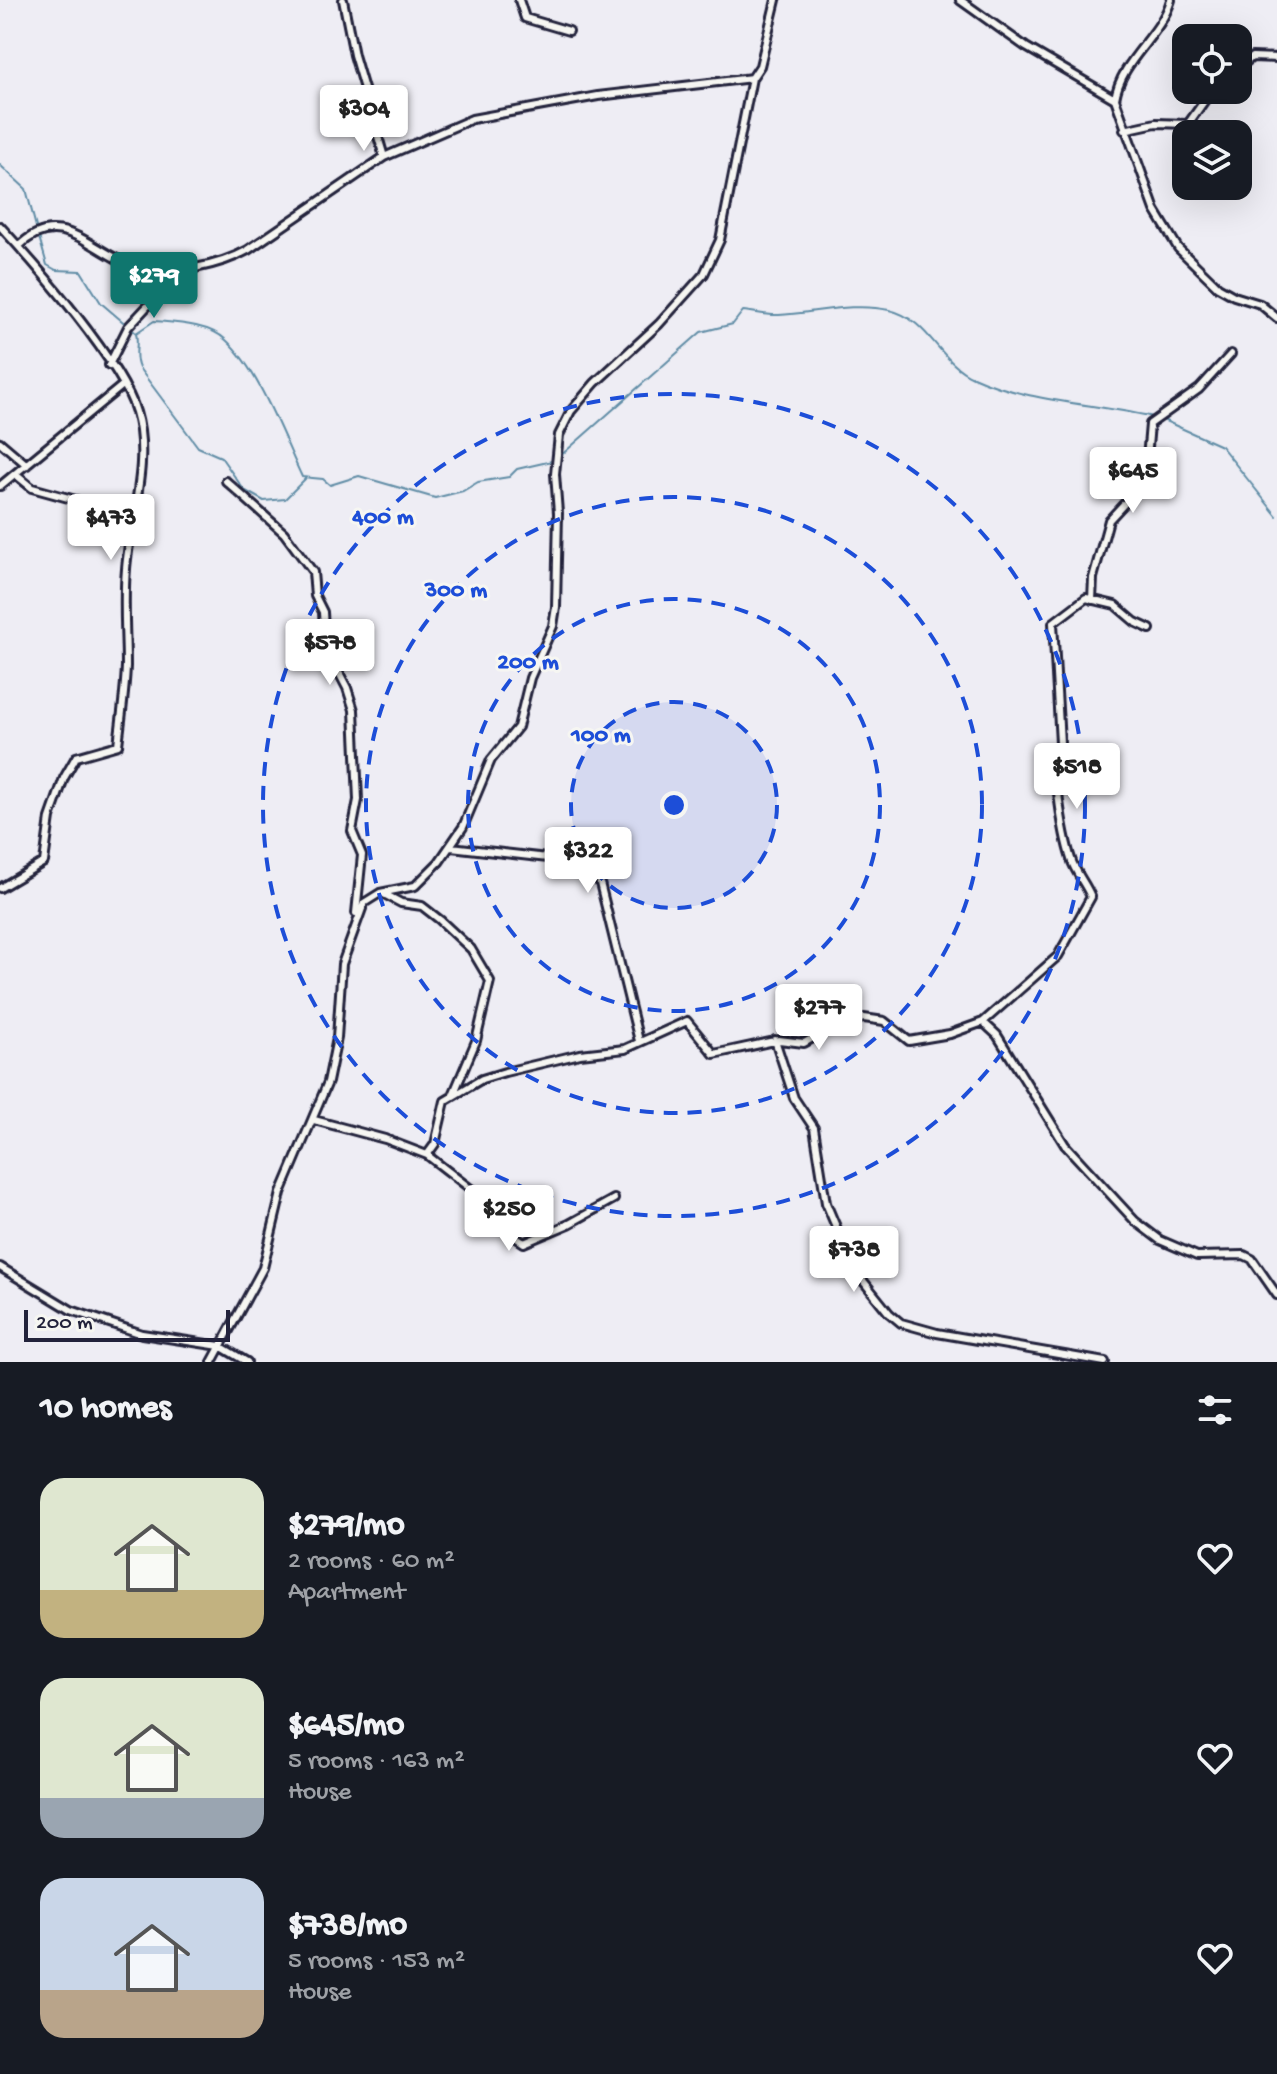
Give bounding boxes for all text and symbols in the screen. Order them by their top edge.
map controls [1172,24,1252,200]
button: locate [1172,24,1252,104]
pin: $304 [317,85,411,153]
text: $304 [338,95,390,126]
button: layers [1172,120,1252,200]
pin: $279 [107,252,201,320]
text: $279 [129,262,179,293]
pin: $645 [1086,447,1180,515]
text: $645 [1108,457,1158,488]
pin: $473 [64,494,158,562]
text: $473 [86,504,137,535]
text: 400 m [351,504,414,533]
text: 300 m [424,577,487,606]
pin: $578 [283,619,377,687]
text: $578 [303,629,357,660]
text: 200 m [497,649,559,678]
text: 100 m [570,722,631,751]
pin: $518 [1030,743,1124,811]
text: $518 [1052,753,1102,784]
centre of rings [660,791,688,819]
pin: $322 [541,827,635,895]
text: $322 [563,837,613,868]
pin: $277 [772,984,866,1052]
text: $277 [793,994,845,1025]
pin: $250 [462,1185,556,1253]
text: $250 [483,1195,535,1226]
pin: $738 [807,1226,901,1294]
text: $738 [828,1236,880,1267]
scale bar [24,1306,230,1342]
text: 200 m [36,1311,93,1337]
icon: filters [1193,1388,1237,1432]
text: 10 homes [40,1390,171,1430]
text: $279/mo [288,1507,405,1547]
icon: home [104,1510,200,1606]
icon: heart [1193,1536,1237,1580]
text: 2 rooms · 60 m² [288,1547,454,1578]
text: Apartment [288,1578,405,1609]
text: $645/mo [288,1707,404,1747]
icon: home [104,1710,200,1806]
icon: heart [1193,1736,1237,1780]
text: 5 rooms · 163 m² [288,1747,465,1778]
text: House [288,1778,352,1809]
text: $738/mo [288,1907,407,1947]
icon: home [104,1910,200,2006]
icon: heart [1193,1936,1237,1980]
text: 5 rooms · 153 m² [288,1947,465,1978]
text: House [288,1978,352,2009]

